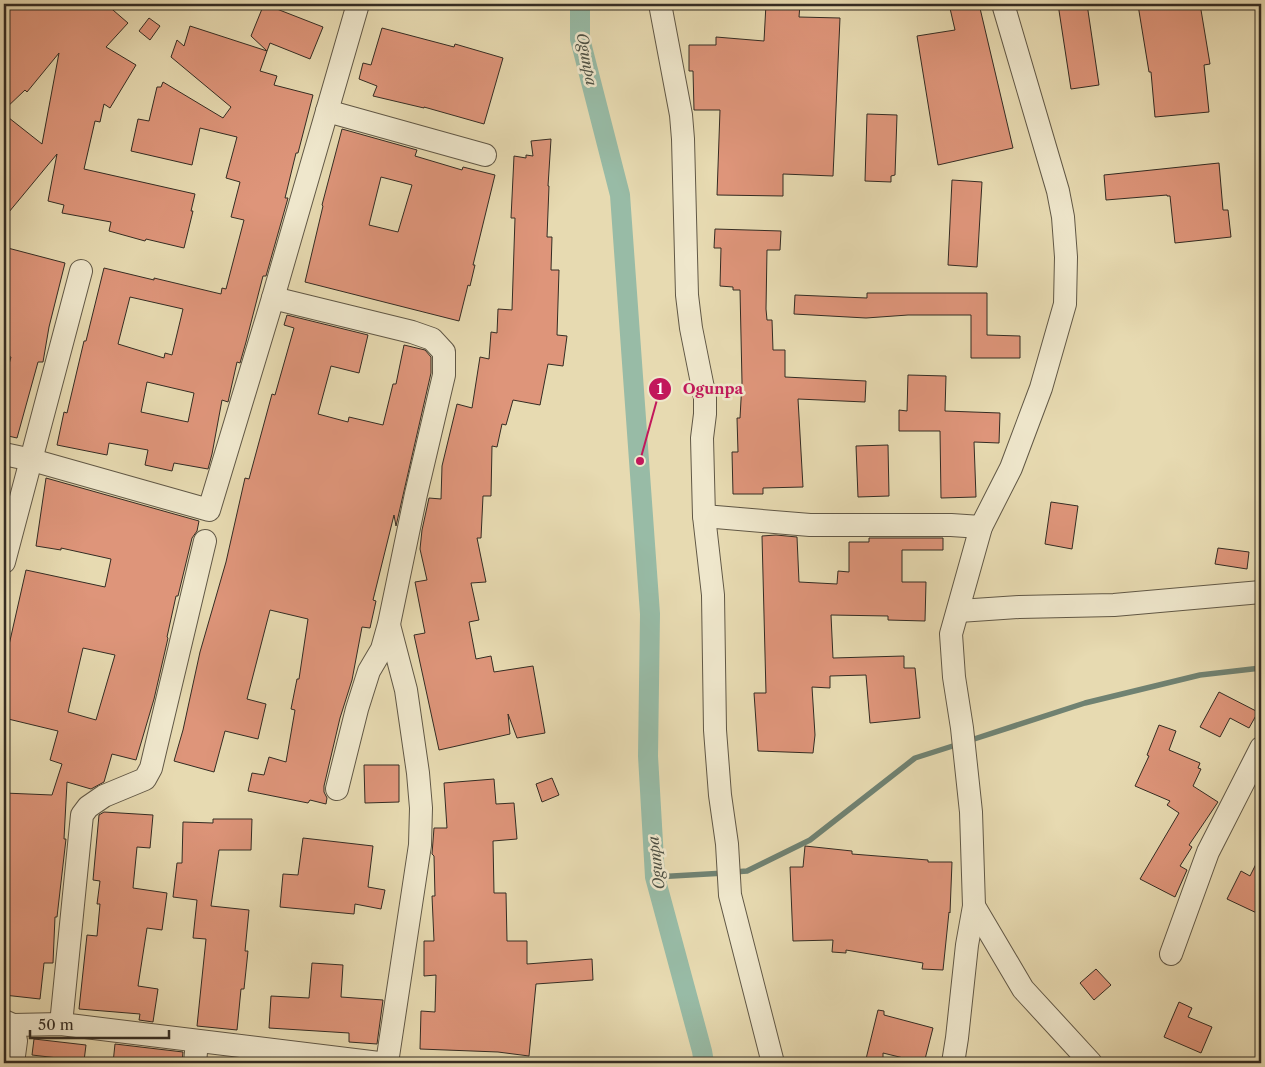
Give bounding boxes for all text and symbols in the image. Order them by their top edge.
water label: Ogunpa [573,31,601,87]
callout: Ogunpa [647,374,753,404]
text: 1 [657,379,664,398]
text: Ogunpa [683,379,744,398]
water label: Ogunpa [643,835,669,891]
scale bar [30,1007,169,1039]
text: 50 m [38,1015,74,1034]

